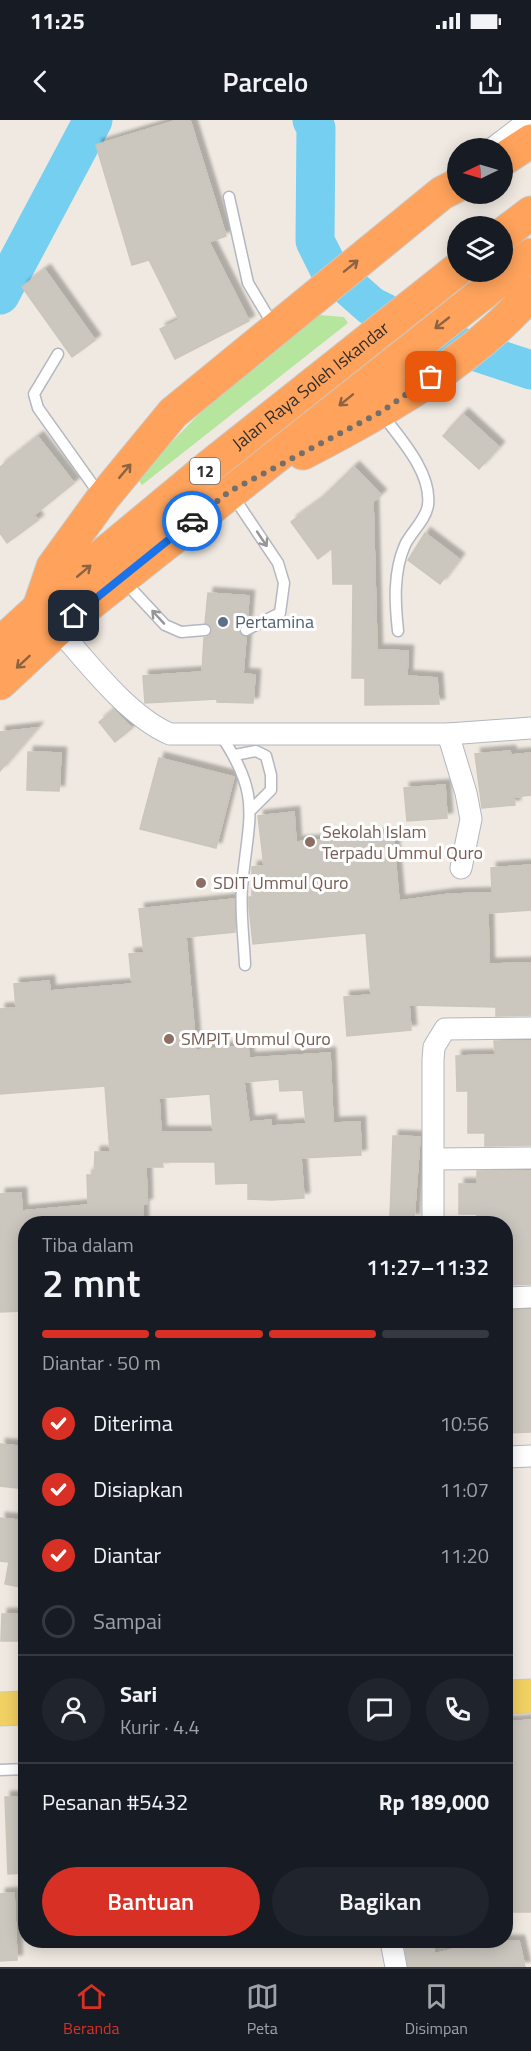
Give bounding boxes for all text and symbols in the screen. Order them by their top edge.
text: 11:25 [30,4,85,38]
text: Parcelo [223,61,308,102]
icon: back [24,65,57,98]
icon: share [474,65,507,98]
north arrow [447,138,513,204]
map controls [447,138,513,282]
button: layers [447,216,513,282]
one-way arrow [343,260,359,273]
street label: Jalan Raya Soleh Iskandar [226,315,395,456]
one-way arrow [434,317,450,330]
pin [405,351,456,402]
icon: bag [414,360,447,393]
one-way arrow [338,393,354,406]
road number: 12 [190,458,220,484]
one-way arrow [118,464,132,479]
courier [162,491,222,551]
icon: car [176,505,209,538]
one-way arrow [256,531,268,547]
one-way arrow [76,564,91,578]
pin [48,590,99,641]
icon: home [57,599,90,632]
place label: Pertamina [235,608,314,635]
one-way arrow [150,610,165,625]
marker: Pertamina [216,615,230,629]
one-way arrow [15,654,30,669]
place label: Sekolah Islam Terpadu Ummul Quro [322,818,483,866]
marker: Sekolah Islam Terpadu Ummul Quro [303,835,317,849]
place label: SDIT Ummul Quro [213,869,349,896]
marker: SDIT Ummul Quro [194,876,208,890]
place label: SMPIT Ummul Quro [181,1025,331,1052]
marker: SMPIT Ummul Quro [162,1032,176,1046]
text: Tiba dalam [42,1229,134,1260]
text: 11:27–11:32 [366,1250,489,1284]
text: 2 mnt [42,1253,140,1312]
text: Diantar · 50 m [42,1347,161,1378]
text: Diterima [93,1406,173,1440]
icon: check [42,1407,75,1440]
text: 10:56 [440,1408,489,1439]
text: Disiapkan [93,1472,183,1506]
icon: check [42,1473,75,1506]
text: 11:07 [440,1474,489,1505]
text: Diantar [93,1538,161,1572]
icon: check [42,1539,75,1572]
text: 11:20 [440,1540,489,1571]
text: Sampai [93,1604,162,1638]
text: Sari [120,1677,157,1711]
button: person [42,1678,105,1741]
button: chat [348,1678,411,1741]
button: phone [426,1678,489,1741]
text: Kurir · 4.4 [120,1711,200,1742]
text: Pesanan #5432 [42,1785,188,1819]
text: Rp 189,000 [379,1785,489,1819]
button: Bantuan [42,1867,260,1936]
button: Bagikan [272,1867,489,1936]
tab: Beranda [63,1980,120,2040]
tab: Peta [246,1980,279,2040]
tab: Disimpan [405,1980,468,2040]

